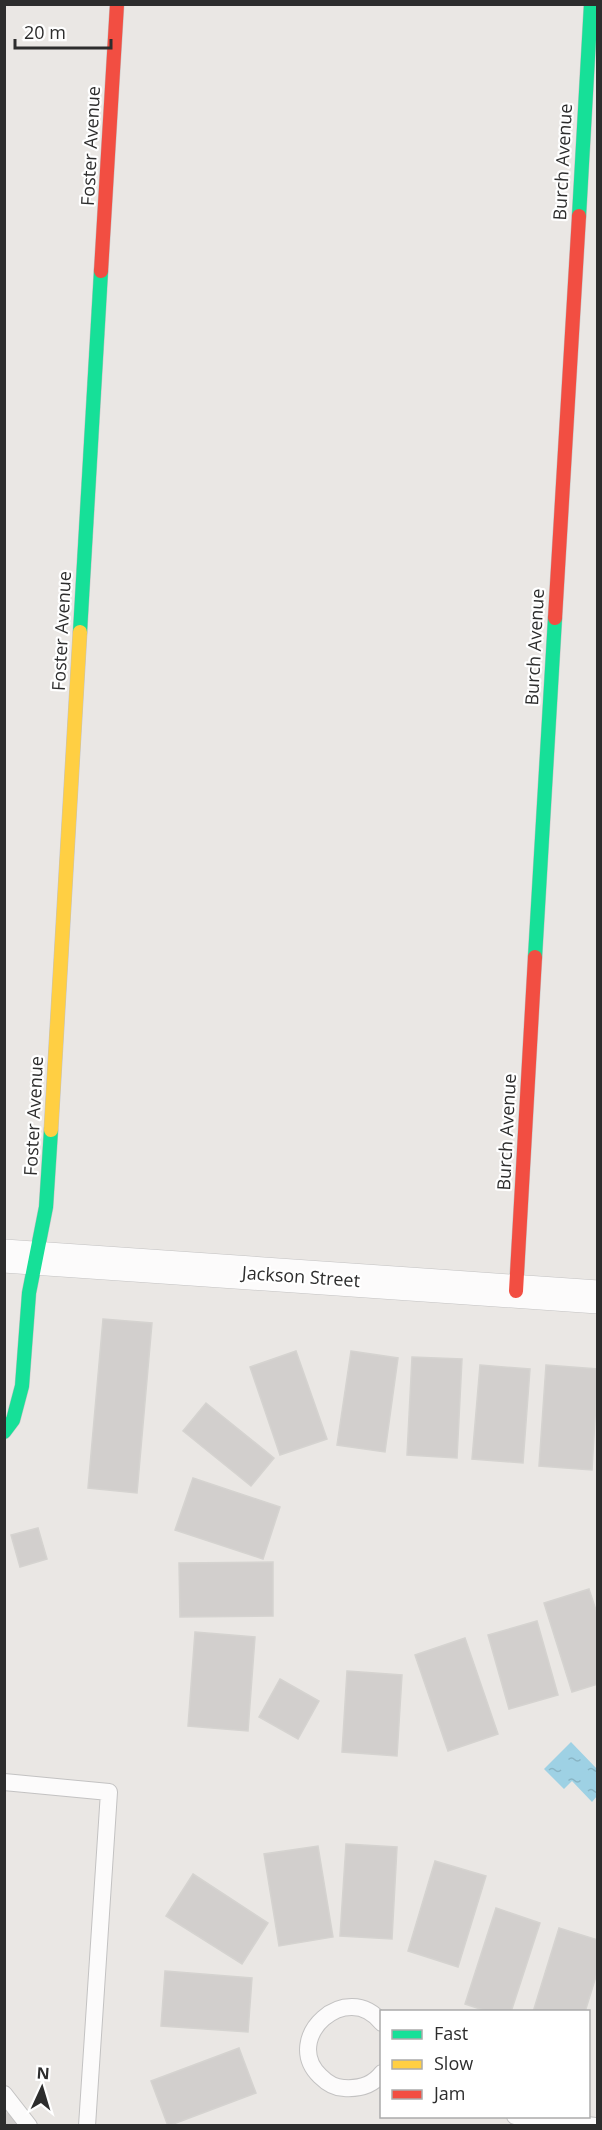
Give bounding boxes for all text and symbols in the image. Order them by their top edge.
scale bar [15,12,111,50]
text: 20 m [24,20,66,44]
street label: Foster Avenue [75,85,105,206]
street label: Burch Avenue [547,103,577,221]
street label: Foster Avenue [46,570,76,691]
street label: Burch Avenue [519,588,549,706]
street label: Foster Avenue [18,1055,48,1176]
street label: Burch Avenue [491,1073,521,1191]
street label: Jackson Street [239,1260,361,1292]
legend [380,2010,590,2118]
text: Fast [434,2021,468,2045]
text: Slow [434,2051,473,2075]
north arrow [12,2058,72,2118]
text: N [36,2062,50,2084]
text: Jam [432,2081,466,2105]

